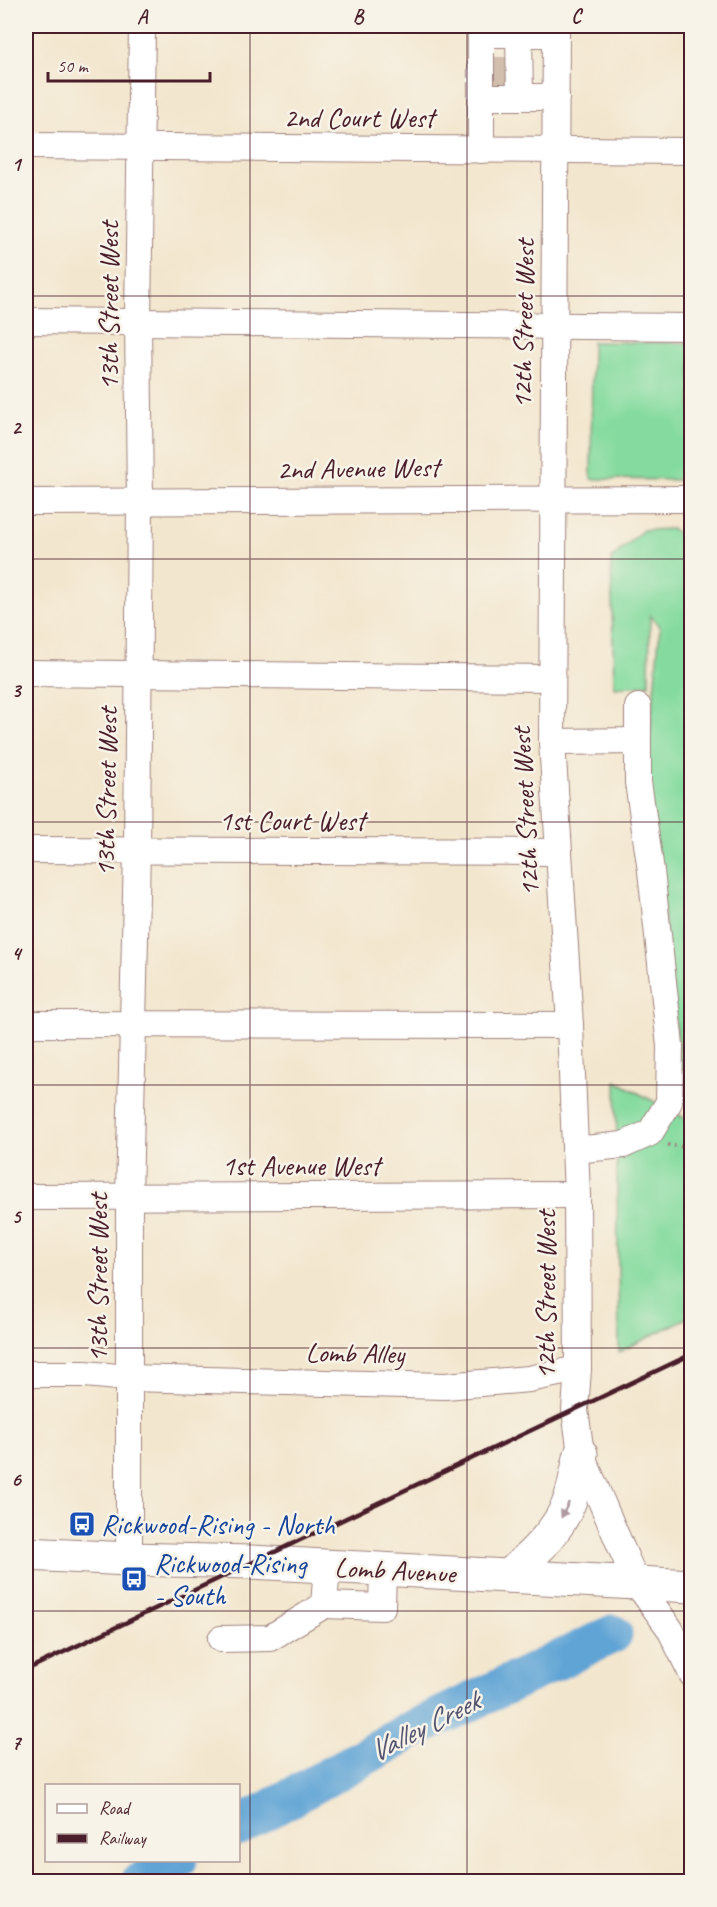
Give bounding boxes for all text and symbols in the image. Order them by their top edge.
text: A [137,4,149,29]
text: B [353,4,365,29]
text: C [571,4,583,29]
scale bar [48,45,210,83]
text: 50 m [57,55,90,77]
street label: 2nd Court West [284,100,438,135]
text: 1 [12,152,23,177]
street label: 13th Street West [91,219,126,391]
street label: 12th Street West [504,236,542,409]
text: 2 [12,415,23,440]
street label: 2nd Avenue West [276,449,443,487]
text: 3 [12,678,23,703]
street label: 13th Street West [87,704,125,877]
street label: 12th Street West [503,724,547,897]
street label: 1st Court West [219,803,369,838]
text: 4 [12,941,24,966]
street label: 1st Avenue West [222,1148,384,1183]
street label: 13th Street West [80,1191,115,1363]
text: 5 [12,1204,23,1229]
street label: 12th Street West [528,1208,563,1380]
street label: Lomb Alley [305,1335,407,1371]
text: 6 [11,1467,22,1492]
one-way arrow [560,1502,570,1519]
place label: Rickwood-Rising - North [101,1507,335,1542]
bus stop icon: Rickwood-Rising - North [67,1509,97,1539]
place label: Rickwood-Rising - South [154,1546,308,1613]
street label: Lomb Avenue [334,1549,458,1591]
bus stop icon: Rickwood-Rising - South [119,1564,149,1594]
water label: Valley Creek [362,1680,490,1770]
text: 7 [12,1730,23,1755]
legend [45,1784,240,1862]
text: Road [99,1797,132,1819]
text: Railway [99,1827,147,1849]

